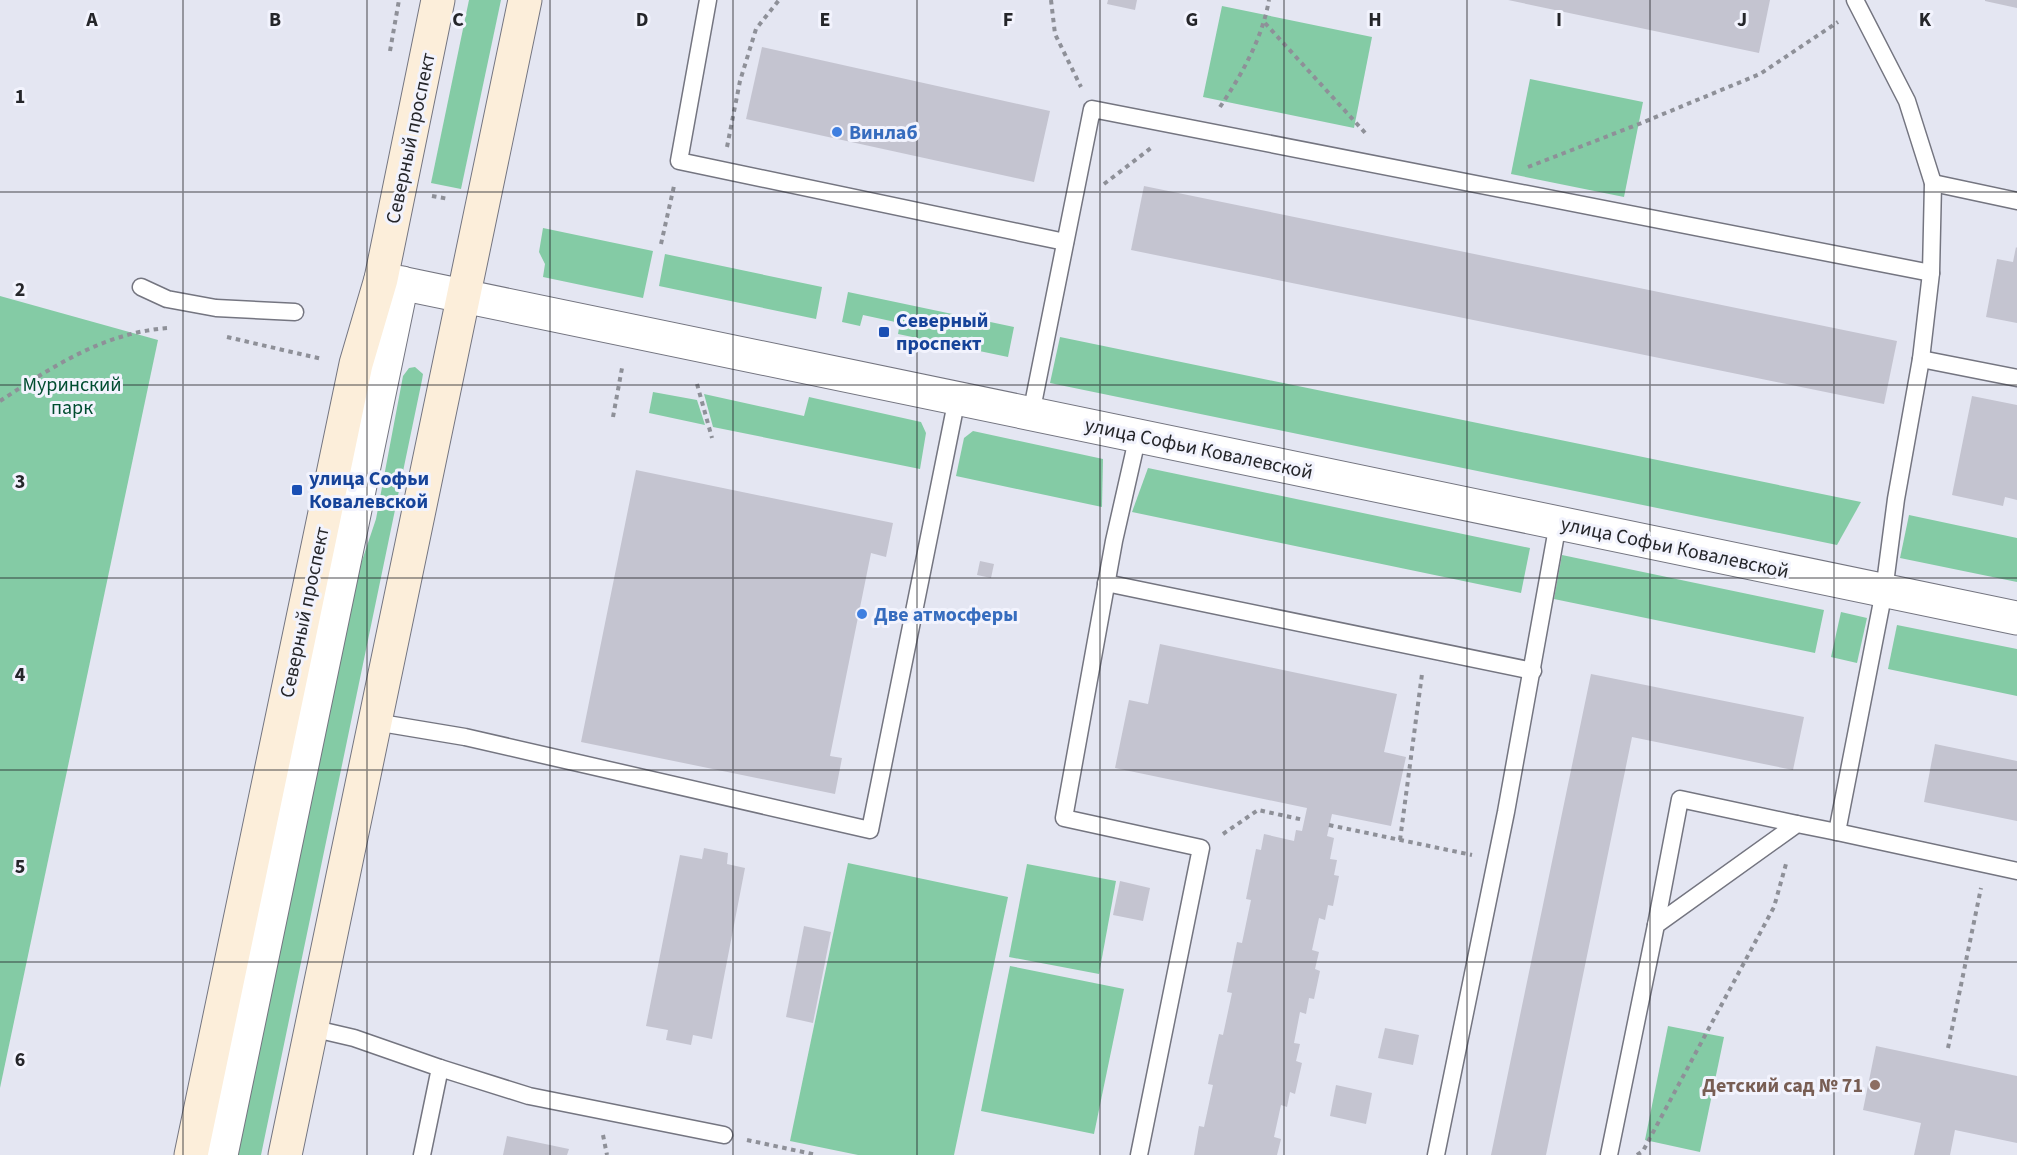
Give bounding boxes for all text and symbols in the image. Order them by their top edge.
text: A [85,6,98,34]
text: B [269,6,281,34]
text: C [452,6,464,34]
text: D [636,6,648,34]
text: E [820,6,830,34]
text: F [1003,6,1013,34]
text: G [1186,6,1198,34]
text: H [1368,6,1382,34]
text: I [1556,6,1562,34]
text: J [1737,6,1747,34]
text: K [1919,6,1932,34]
street label: Северный проспект [379,50,443,226]
text: 1 [15,83,25,111]
place label: Винлаб [849,119,918,147]
marker: Винлаб [830,125,844,139]
text: 2 [15,276,25,304]
place label: Северный проспект [896,307,988,358]
marker: Северный проспект [877,325,891,339]
park label: Муринский парк [22,371,122,422]
street label: улица Софьи Ковалевской [1082,411,1315,487]
place label: улица Софьи Ковалевской [309,465,429,516]
text: 3 [15,468,25,496]
marker: улица Софьи Ковалевской [290,483,304,497]
street label: улица Софьи Ковалевской [1558,510,1791,586]
street label: Северный проспект [273,524,337,700]
place label: Две атмосферы [874,601,1018,629]
marker: Две атмосферы [855,607,869,621]
text: 4 [15,661,26,689]
text: 5 [15,853,25,881]
text: 6 [15,1046,25,1074]
place label: Детский сад № 71 [1702,1072,1863,1100]
marker: Детский сад № 71 [1868,1078,1882,1092]

